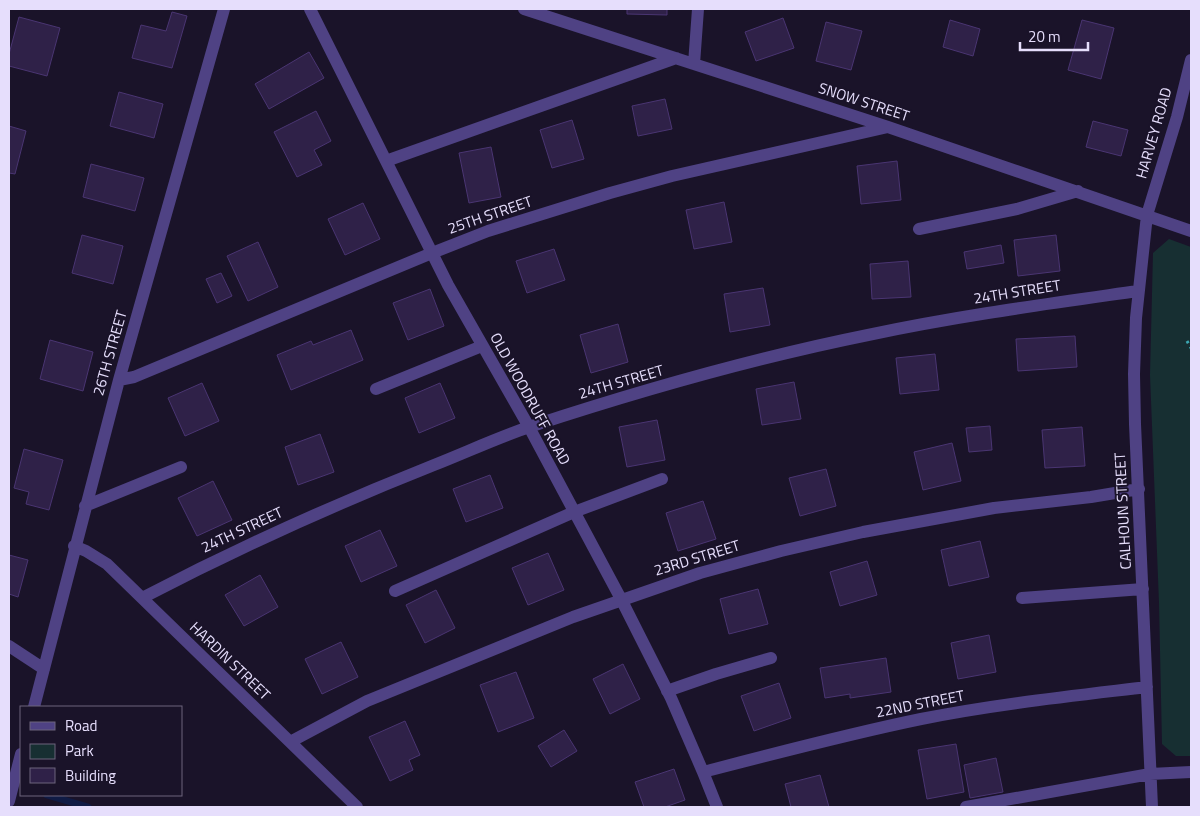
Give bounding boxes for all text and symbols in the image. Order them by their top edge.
scale bar [1020,20,1088,52]
text: 20 m [1028,25,1061,48]
street label: SNOW STREET [816,76,913,127]
street label: HARVEY ROAD [1129,84,1178,181]
street label: 25TH STREET [445,189,535,240]
street label: 24TH STREET [972,273,1062,310]
street label: 26TH STREET [86,307,133,398]
street label: OLD WOODRUFF ROAD [484,328,576,469]
street label: 24TH STREET [575,358,666,405]
street label: CALHOUN STREET [1108,452,1137,570]
street label: 24TH STREET [197,501,287,559]
street label: 23RD STREET [651,534,743,581]
street label: HARDIN STREET [185,616,276,705]
street label: 22ND STREET [874,684,966,723]
legend [20,706,182,796]
text: Road [65,714,97,737]
text: Park [65,739,94,762]
text: Building [65,764,116,787]

